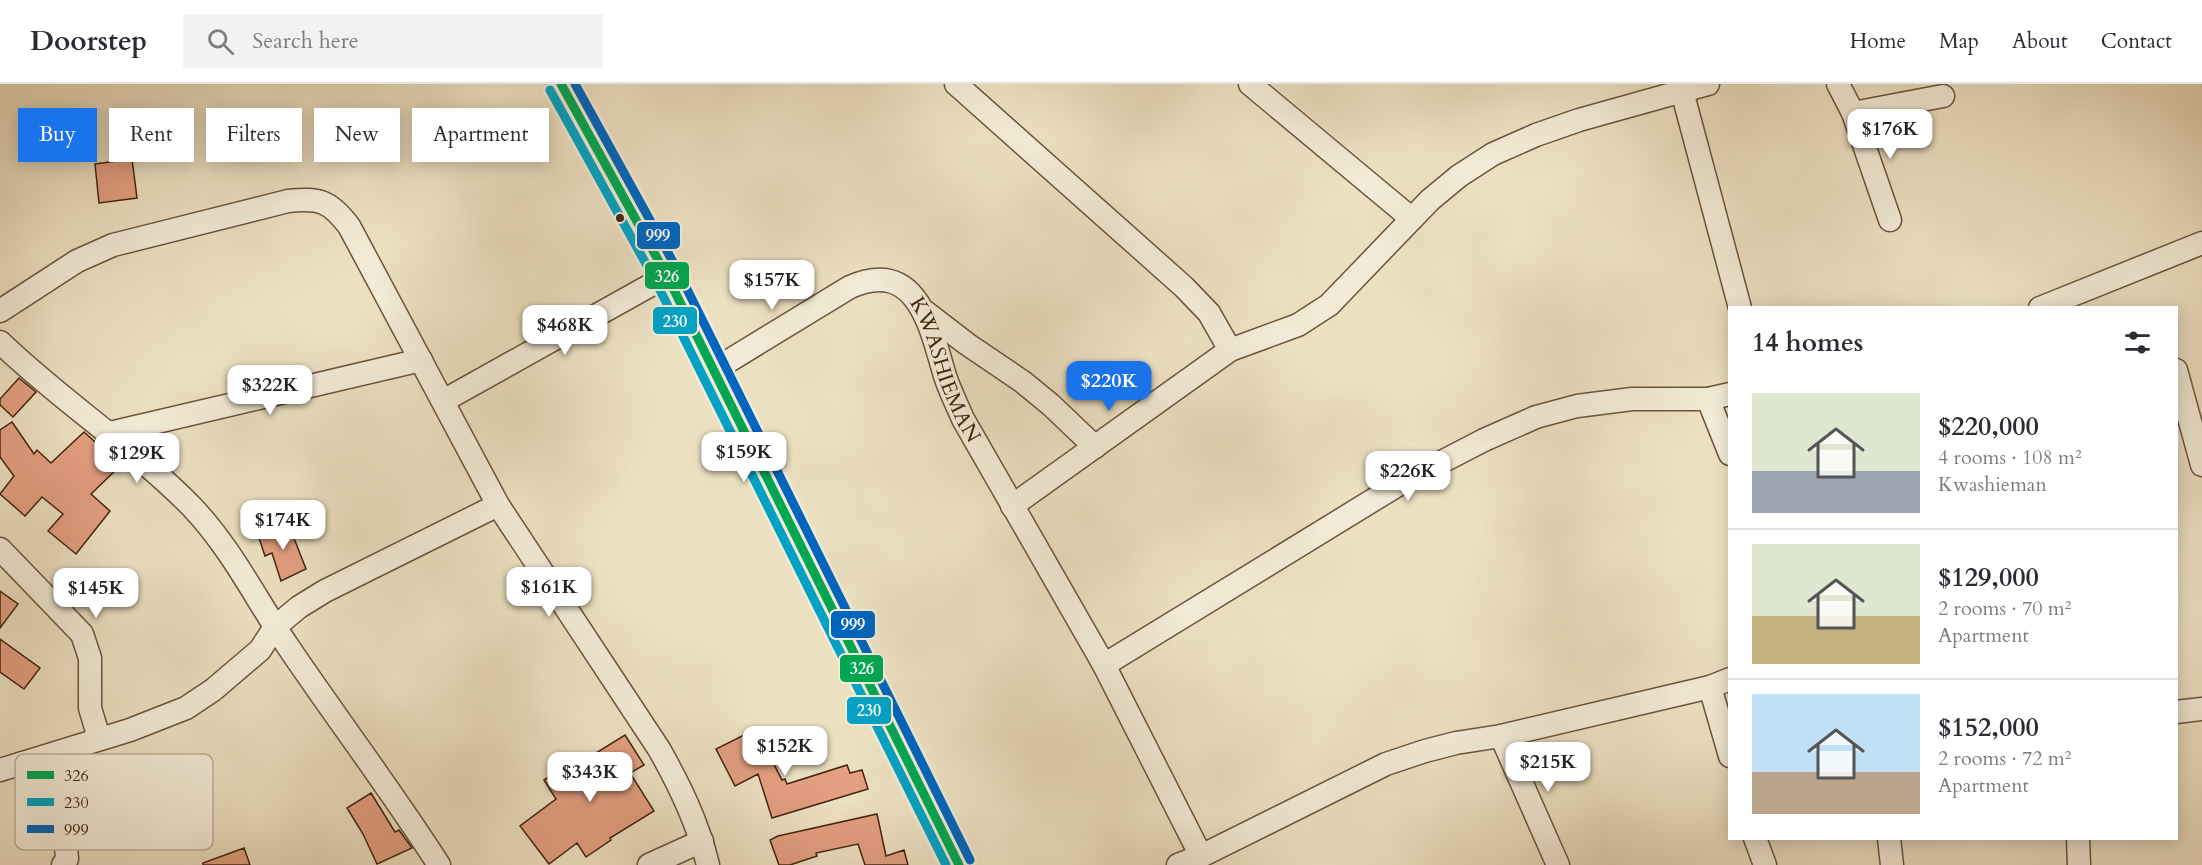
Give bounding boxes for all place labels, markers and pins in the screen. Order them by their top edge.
pin: $176K [1848,109,1932,160]
unlabelled marker [614,212,626,224]
pin: $157K [730,260,814,311]
pin: $468K [523,305,607,356]
pin: $220K [1067,361,1151,412]
pin: $322K [228,365,312,416]
pin: $159K [702,432,786,483]
pin: $129K [95,433,179,484]
pin: $226K [1366,451,1450,502]
pin: $174K [241,500,325,551]
pin: $161K [507,567,591,618]
pin: $145K [54,568,138,619]
pin: $152K [743,726,827,777]
pin: $215K [1506,742,1590,793]
pin: $343K [548,752,632,803]

